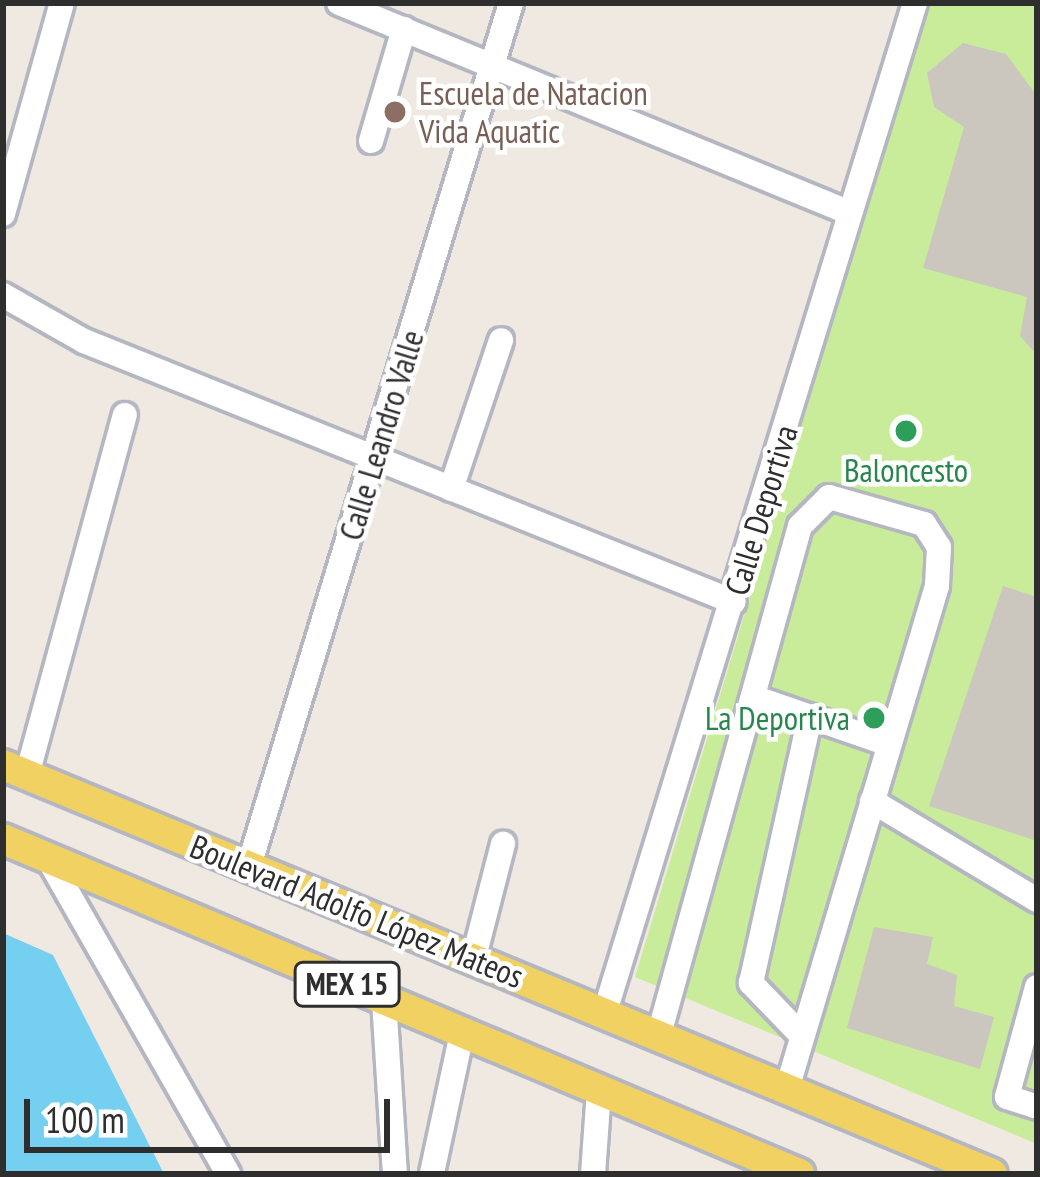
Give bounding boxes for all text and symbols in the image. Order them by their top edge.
place label: Escuela de Natacion Vida Aquatic [419,73,648,151]
marker: Escuela de Natacion Vida Aquatic [382,99,408,125]
street label: Calle Leandro Valle [330,325,432,545]
marker: Baloncesto [893,418,919,444]
street label: Calle Deportiva [716,420,806,600]
place label: Baloncesto [844,450,968,490]
place label: La Deportiva [705,698,850,738]
marker: La Deportiva [861,705,887,731]
street label: Boulevard Adolfo López Mateos [184,826,530,996]
road number: MEX 15 [293,960,401,1008]
scale bar [30,1075,396,1149]
text: 100 m [45,1096,125,1143]

